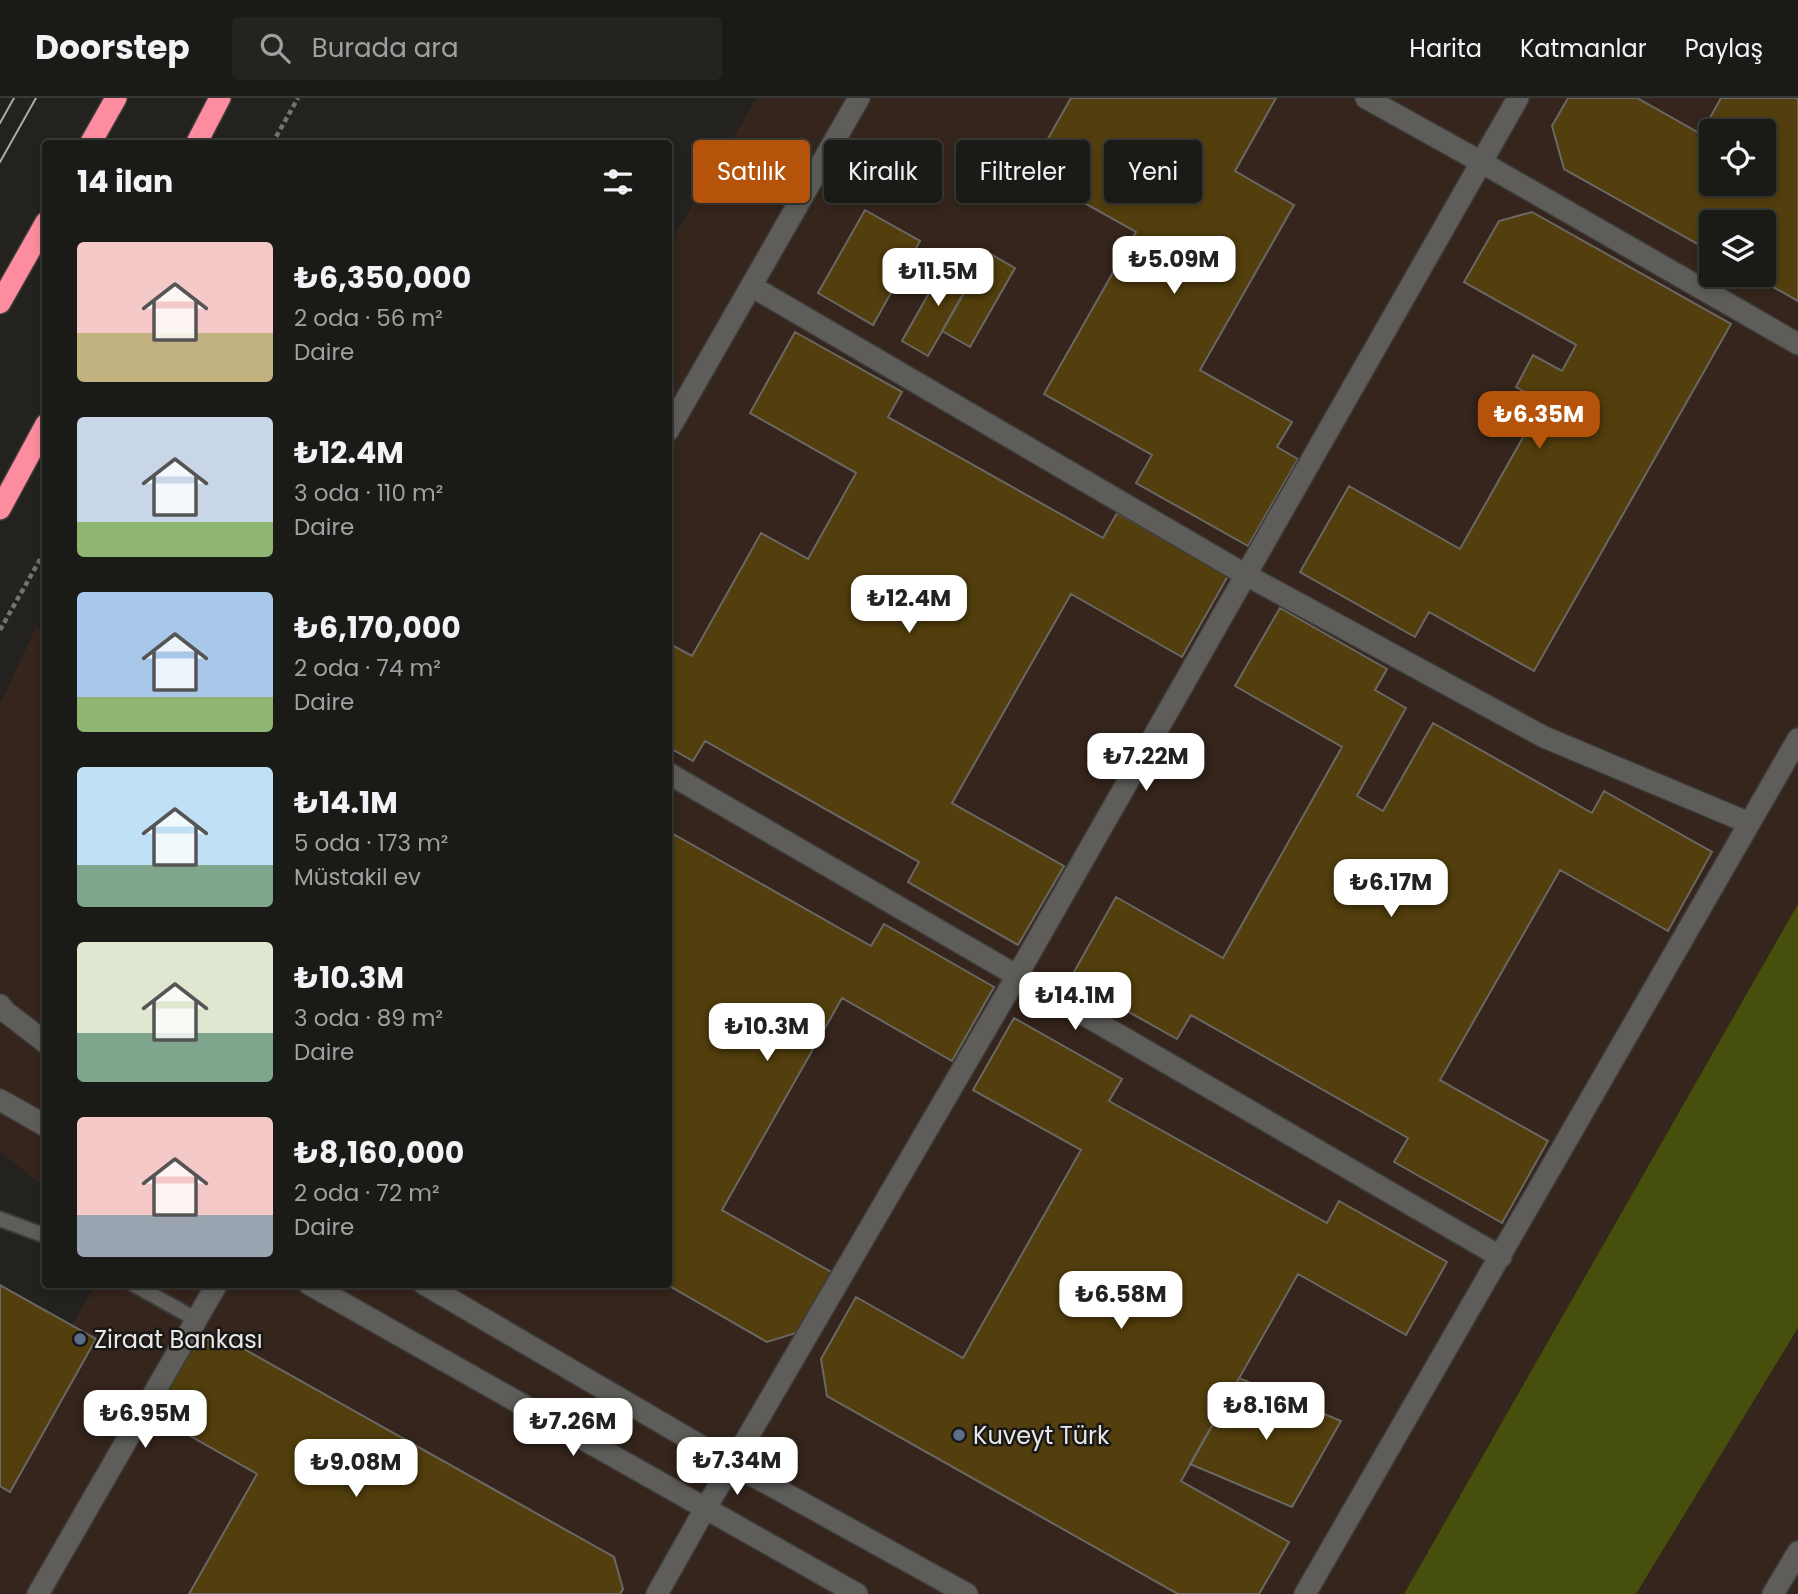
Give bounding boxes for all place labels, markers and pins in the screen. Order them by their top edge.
pin: ₺5.09M [1117,236,1231,296]
pin: ₺11.5M [881,248,995,308]
pin: ₺6.35M [1482,392,1596,451]
pin: ₺12.4M [852,575,966,635]
pin: ₺7.22M [1089,734,1203,793]
pin: ₺6.17M [1334,860,1448,919]
pin: ₺14.1M [1018,972,1132,1032]
pin: ₺10.3M [710,1004,824,1063]
pin: ₺6.58M [1064,1272,1178,1331]
place label: Ziraat Bankası [94,1323,263,1356]
marker: Ziraat Bankası [72,1331,88,1347]
pin: ₺8.16M [1209,1382,1323,1442]
pin: ₺6.95M [88,1390,202,1450]
pin: ₺7.26M [516,1398,630,1458]
place label: Kuveyt Türk [973,1419,1110,1452]
marker: Kuveyt Türk [951,1427,967,1443]
pin: ₺7.34M [680,1438,794,1497]
pin: ₺9.08M [299,1440,413,1499]

